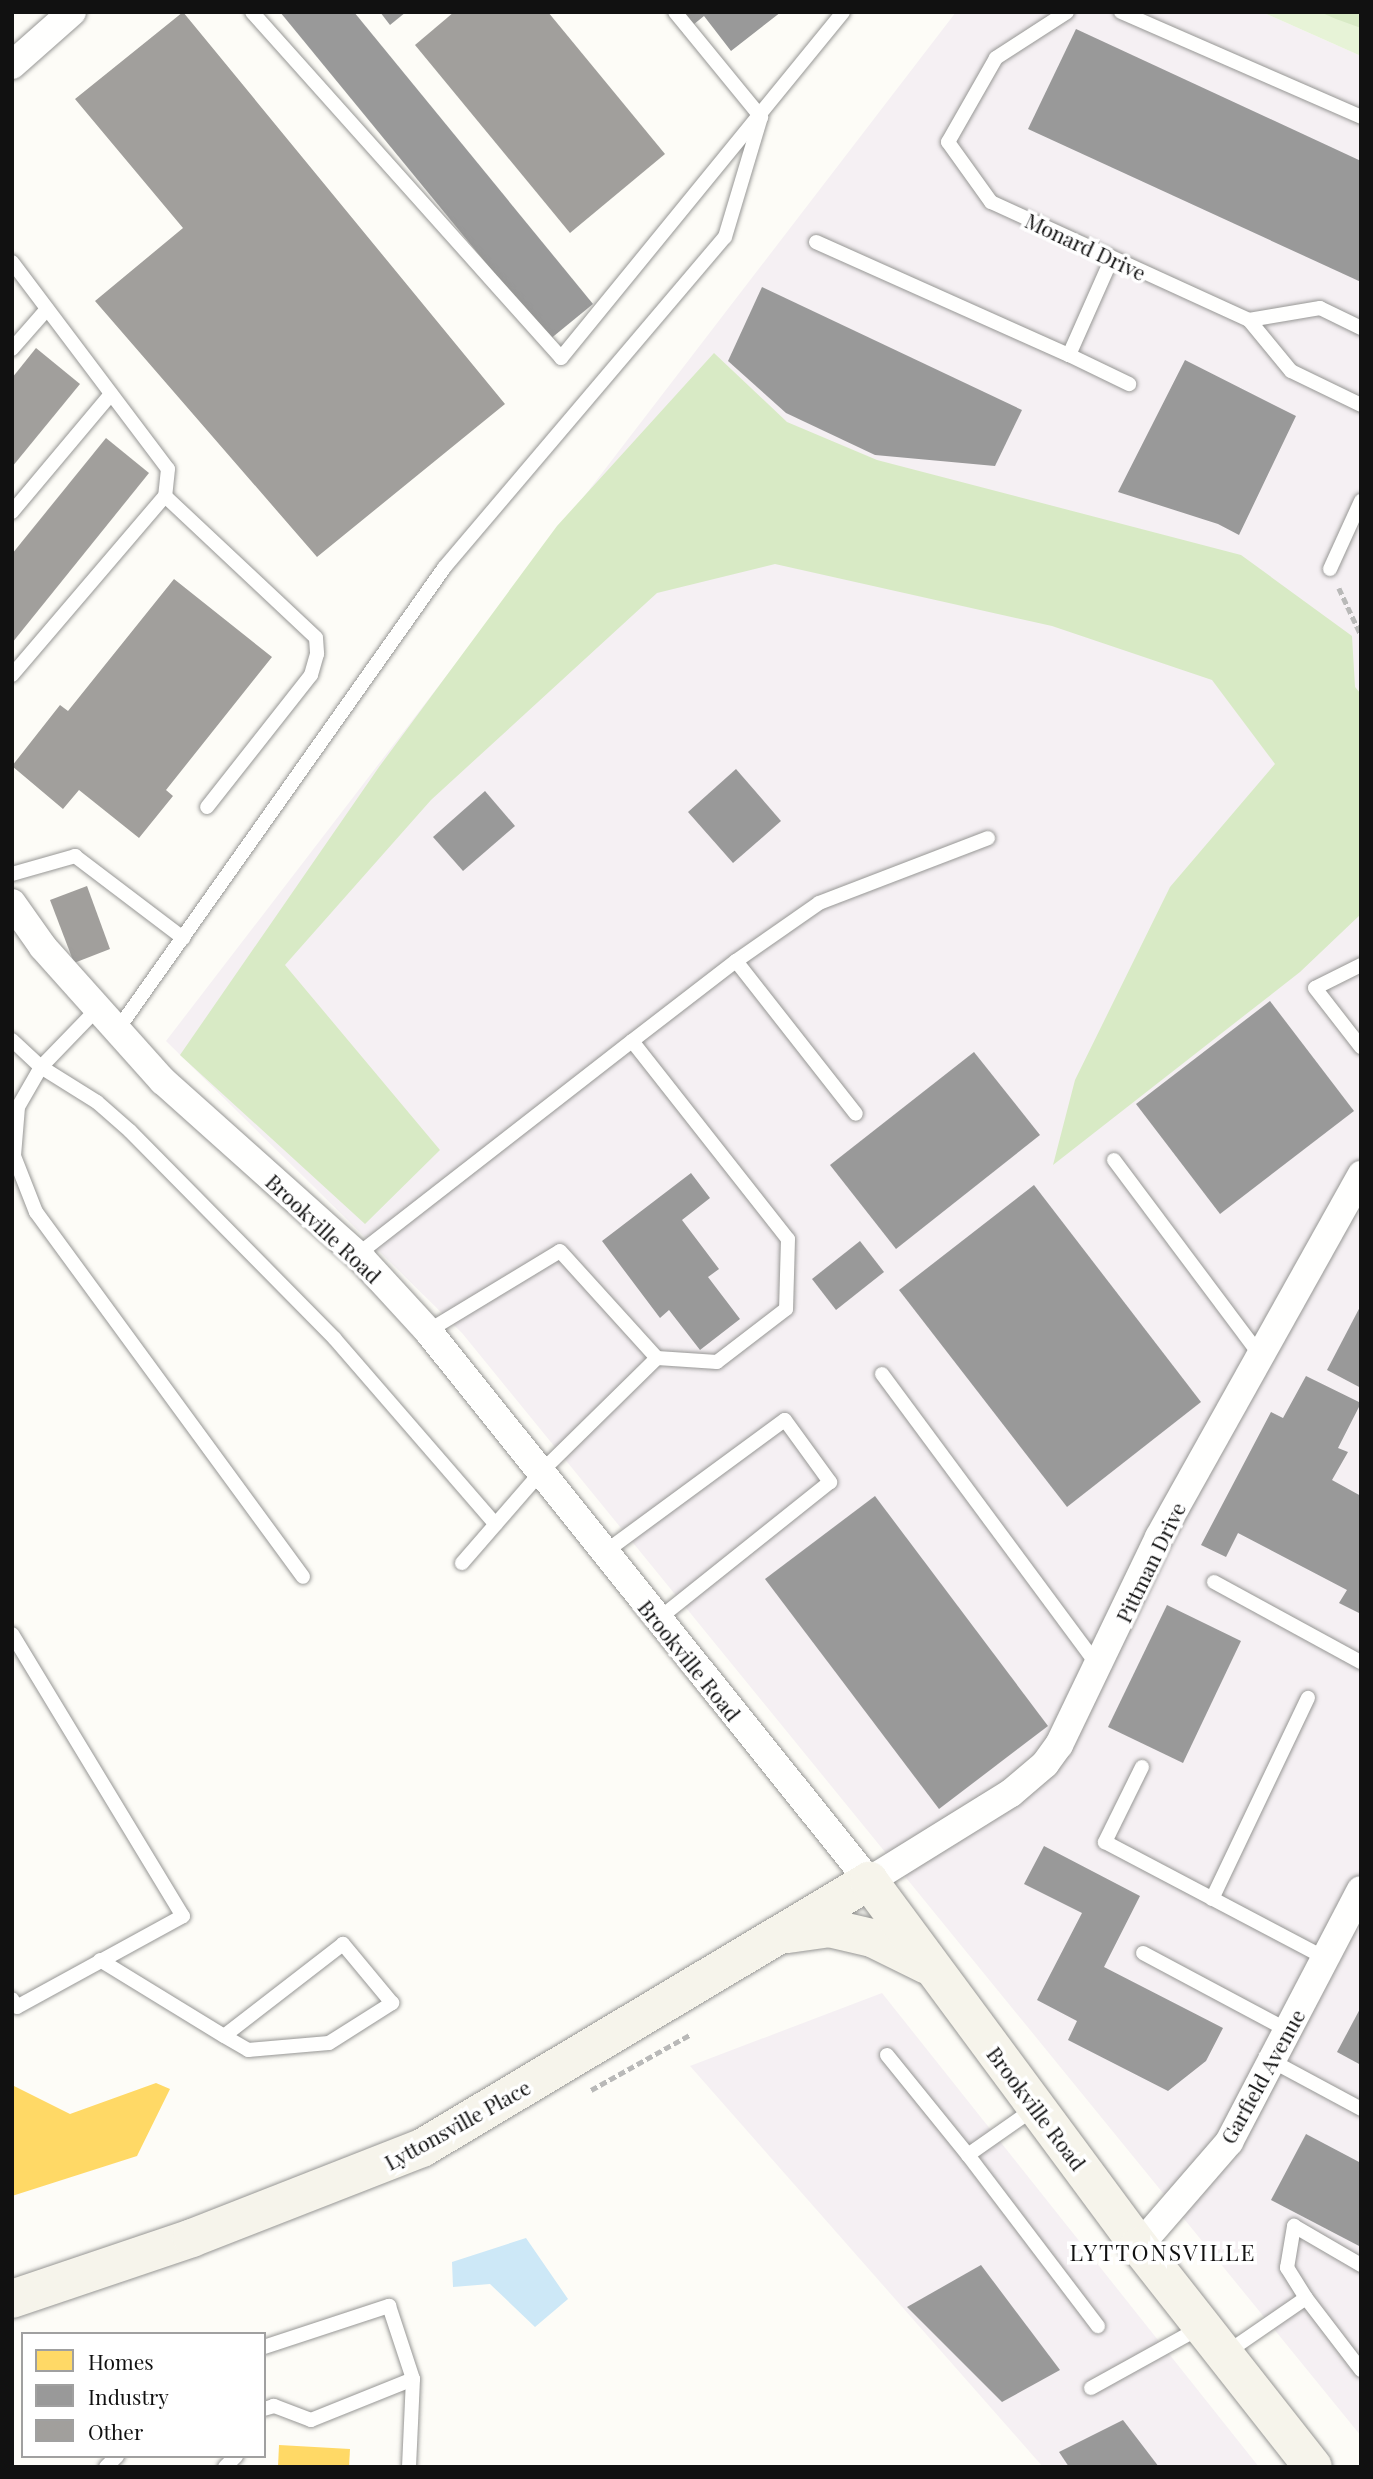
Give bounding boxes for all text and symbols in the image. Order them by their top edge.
street label: Monard Drive [1022,207,1150,285]
street label: Brookville Road [261,1168,387,1288]
street label: Pittman Drive [1110,1498,1190,1626]
street label: Brookville Road [634,1595,746,1725]
street label: Garfield Avenue [1214,2004,1310,2148]
street label: Brookville Road [982,2041,1092,2175]
street label: Lyttonsville Place [380,2074,534,2174]
district label: LYTTONSVILLE [1071,2238,1255,2266]
legend [21,2332,266,2458]
text: Homes [88,2347,154,2375]
text: Industry [88,2382,169,2410]
text: Other [88,2417,143,2445]

